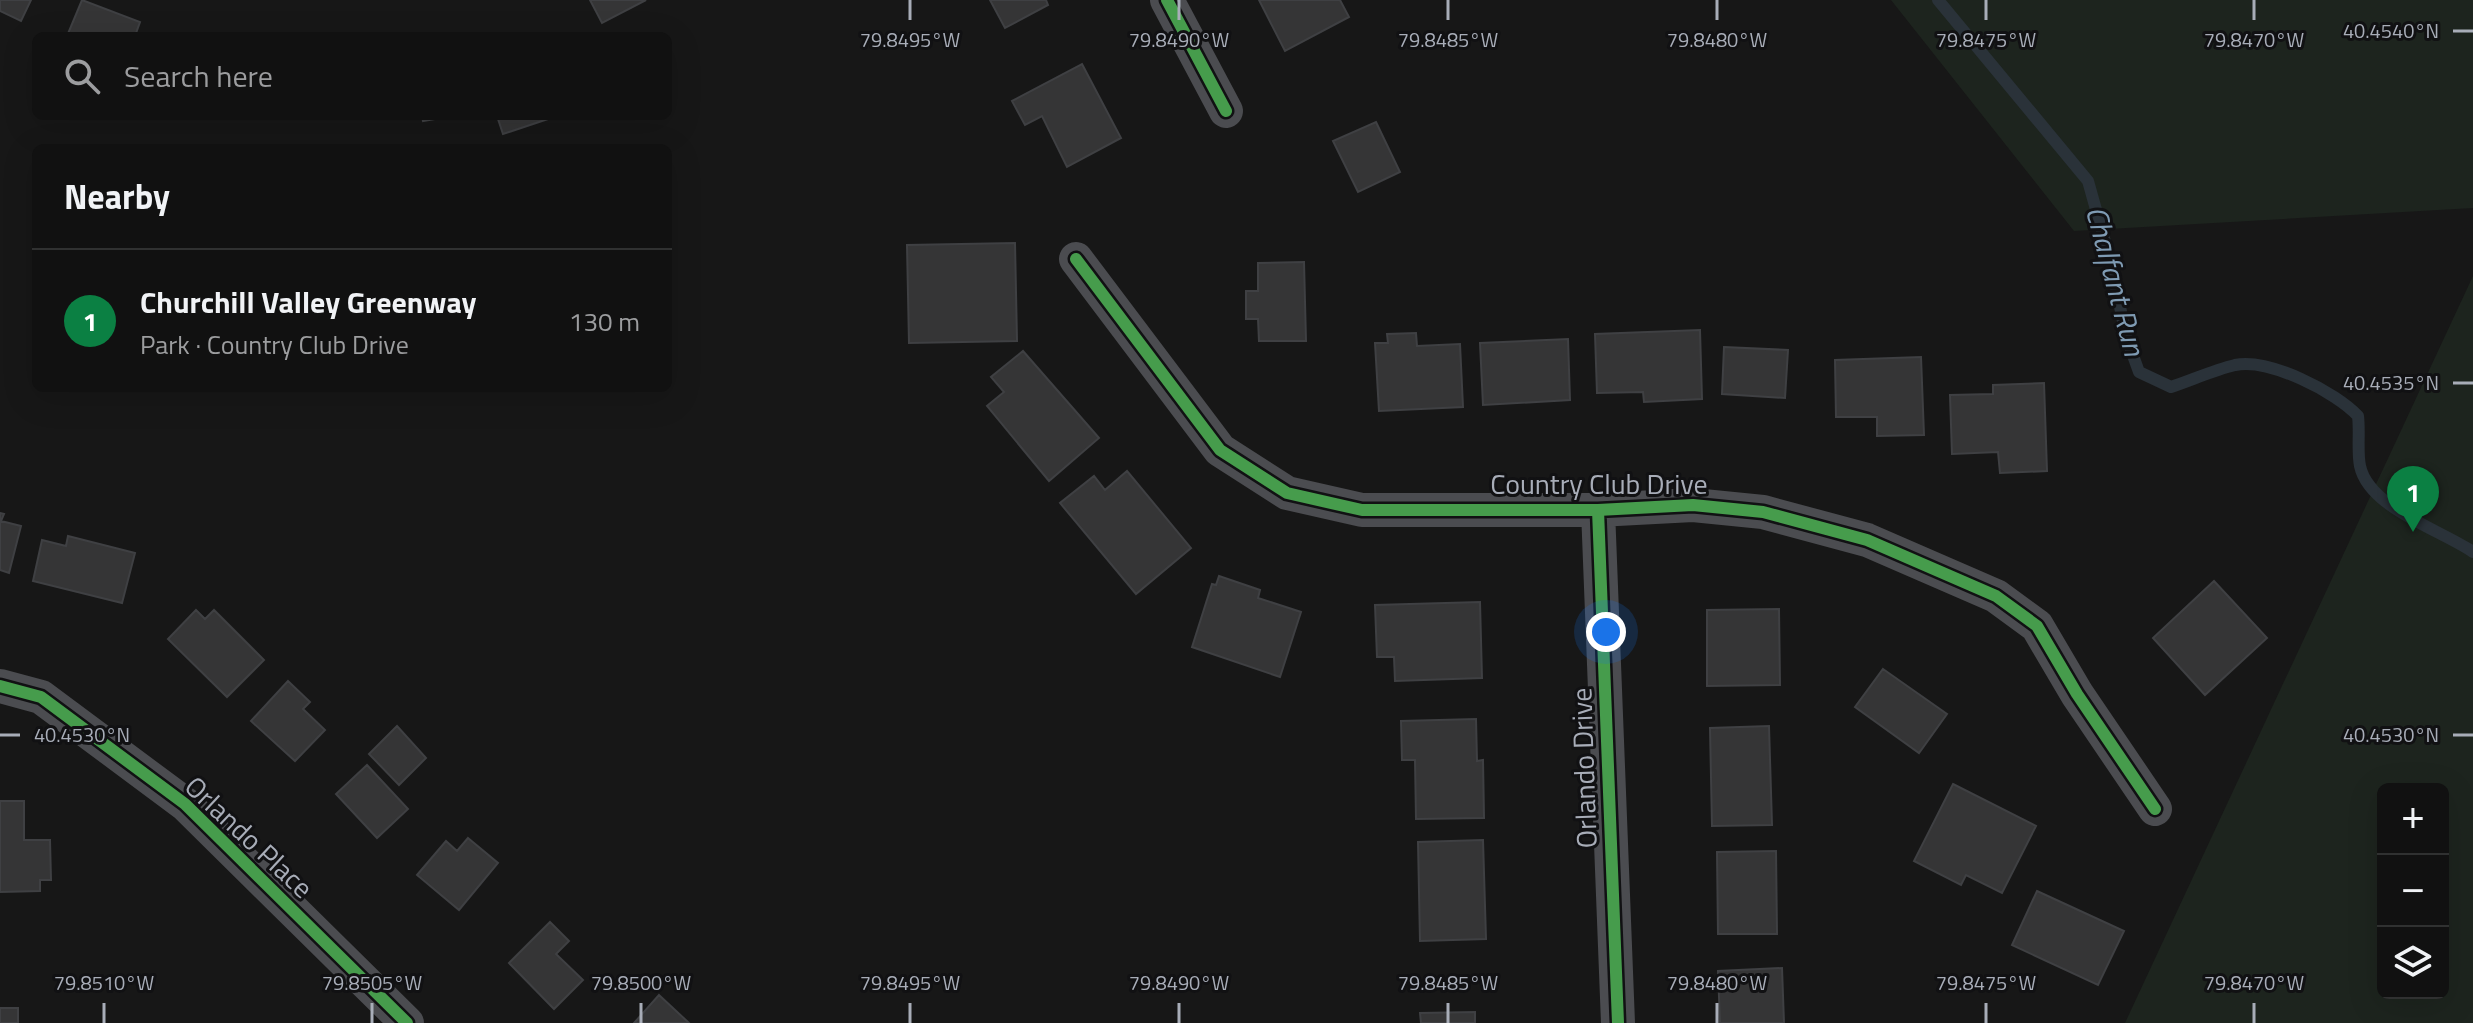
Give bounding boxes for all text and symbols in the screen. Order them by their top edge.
text: 40.4540°N [2343,15,2439,46]
text: 79.8495°W [860,24,960,55]
text: 79.8490°W [1129,24,1229,55]
text: 79.8485°W [1398,24,1498,55]
text: 79.8480°W [1667,24,1767,55]
text: 79.8475°W [1936,24,2036,55]
text: 79.8470°W [2204,24,2304,55]
search box [32,32,672,120]
text: Search here [124,53,273,99]
icon: search [60,54,104,98]
text: Nearby [64,170,170,222]
water label: Chalfant Run [2074,201,2158,362]
text: Churchill Valley Greenway [140,279,477,325]
text: 1 [83,302,97,341]
text: 130 m [569,302,640,341]
text: Park · Country Club Drive [140,325,409,364]
text: 40.4535°N [2343,367,2439,398]
street label: Country Club Drive [1490,462,1708,505]
pin: 1 [2387,466,2439,532]
your location [1586,612,1626,652]
street label: Orlando Drive [1559,687,1608,849]
text: 40.4530°N [34,719,130,750]
text: 40.4530°N [2343,719,2439,750]
street label: Orlando Place [175,765,324,908]
map controls [2377,783,2449,999]
button: + [2377,783,2449,855]
button: − [2377,855,2449,927]
button: layers [2377,927,2449,999]
text: 79.8510°W [54,967,154,998]
text: 79.8505°W [322,967,422,998]
text: 79.8500°W [591,967,691,998]
text: 79.8495°W [860,967,960,998]
text: 79.8490°W [1129,967,1229,998]
text: 79.8485°W [1398,967,1498,998]
text: 79.8480°W [1667,967,1767,998]
text: 79.8475°W [1936,967,2036,998]
text: 79.8470°W [2204,967,2304,998]

